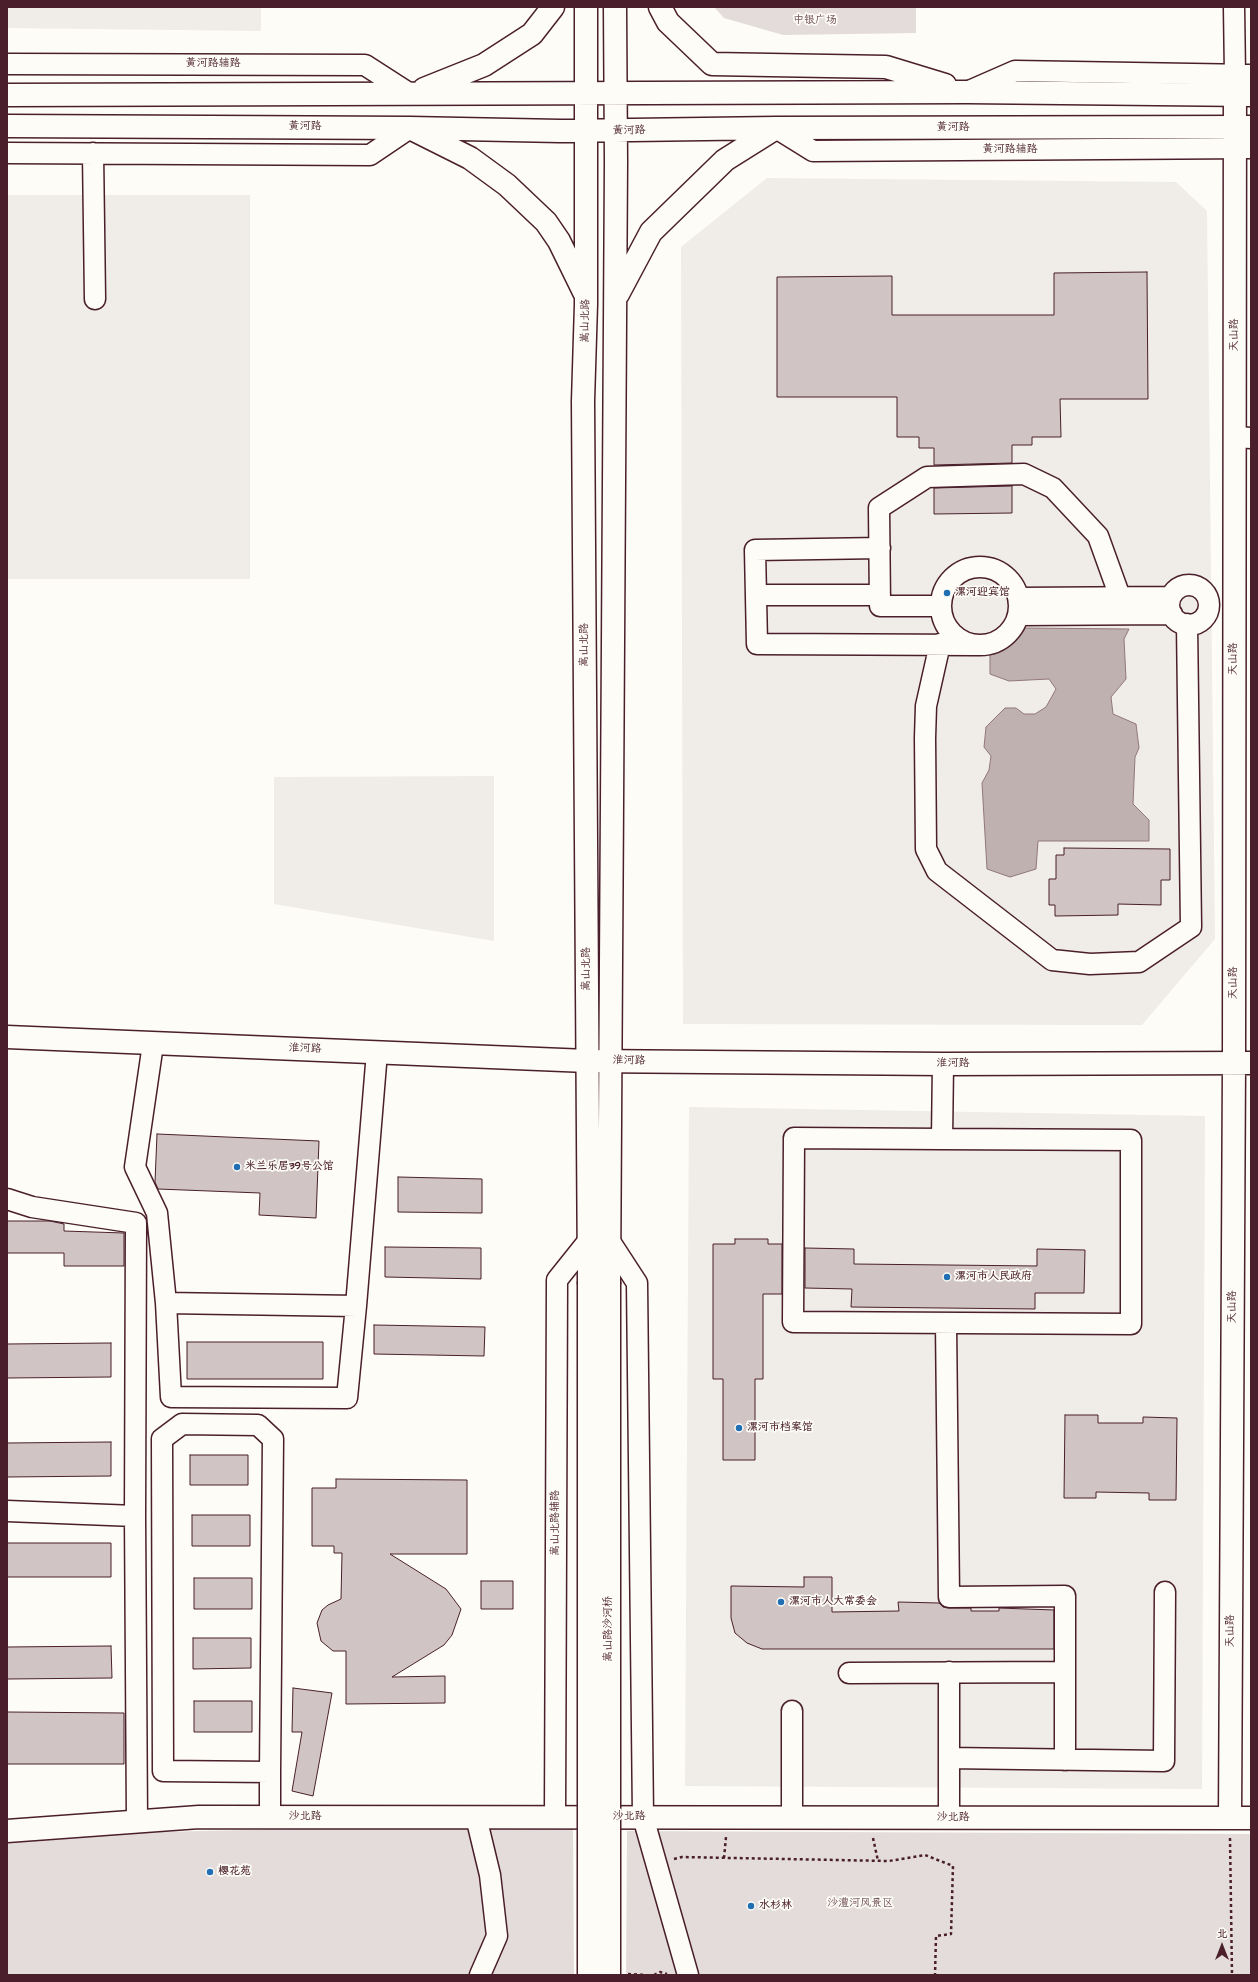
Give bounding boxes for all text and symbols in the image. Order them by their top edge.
park label: 中银广场 [793,14,837,28]
street label: 黄河路辅路 [186,57,240,71]
street label: 黄河路 [289,120,321,134]
street label: 黄河路 [937,121,969,135]
street label: 黄河路 [612,124,646,138]
street label: 黄河路辅路 [983,143,1037,157]
street label: 嵩山北路 [579,299,593,343]
street label: 天山路 [1228,319,1242,351]
place label: 漯河迎宾馆 [955,586,1010,600]
marker: 漯河迎宾馆 [942,588,952,598]
street label: 嵩山北路 [578,623,592,667]
street label: 天山路 [1227,643,1241,675]
street label: 嵩山北路 [580,947,594,991]
street label: 天山路 [1227,967,1241,999]
street label: 淮河路 [288,1042,322,1056]
street label: 淮河路 [612,1054,646,1068]
street label: 淮河路 [937,1057,969,1071]
place label: 米兰乐居39号公馆 [245,1160,334,1174]
marker: 米兰乐居39号公馆 [232,1162,242,1172]
place label: 漯河市人民政府 [955,1270,1032,1284]
marker: 漯河市人民政府 [942,1272,952,1282]
street label: 天山路 [1226,1291,1240,1323]
place label: 漯河市档案馆 [747,1421,813,1435]
marker: 漯河市档案馆 [734,1423,744,1433]
street label: 嵩山北路辅路 [549,1490,563,1556]
place label: 漯河市人大常委会 [789,1595,877,1609]
street label: 嵩山路沙河桥 [602,1596,616,1662]
marker: 漯河市人大常委会 [776,1597,786,1607]
street label: 天山路 [1224,1615,1238,1647]
street label: 沙北路 [289,1810,321,1824]
street label: 沙北路 [613,1810,645,1824]
street label: 沙北路 [937,1811,969,1825]
place label: 樱花苑 [218,1865,251,1879]
marker: 樱花苑 [205,1867,215,1877]
park label: 沙澧河风景区 [827,1897,893,1911]
place label: 水杉林 [759,1899,792,1913]
marker: 水杉林 [746,1901,756,1911]
north arrow [1202,1926,1242,1966]
text: 北 [1217,1926,1228,1941]

